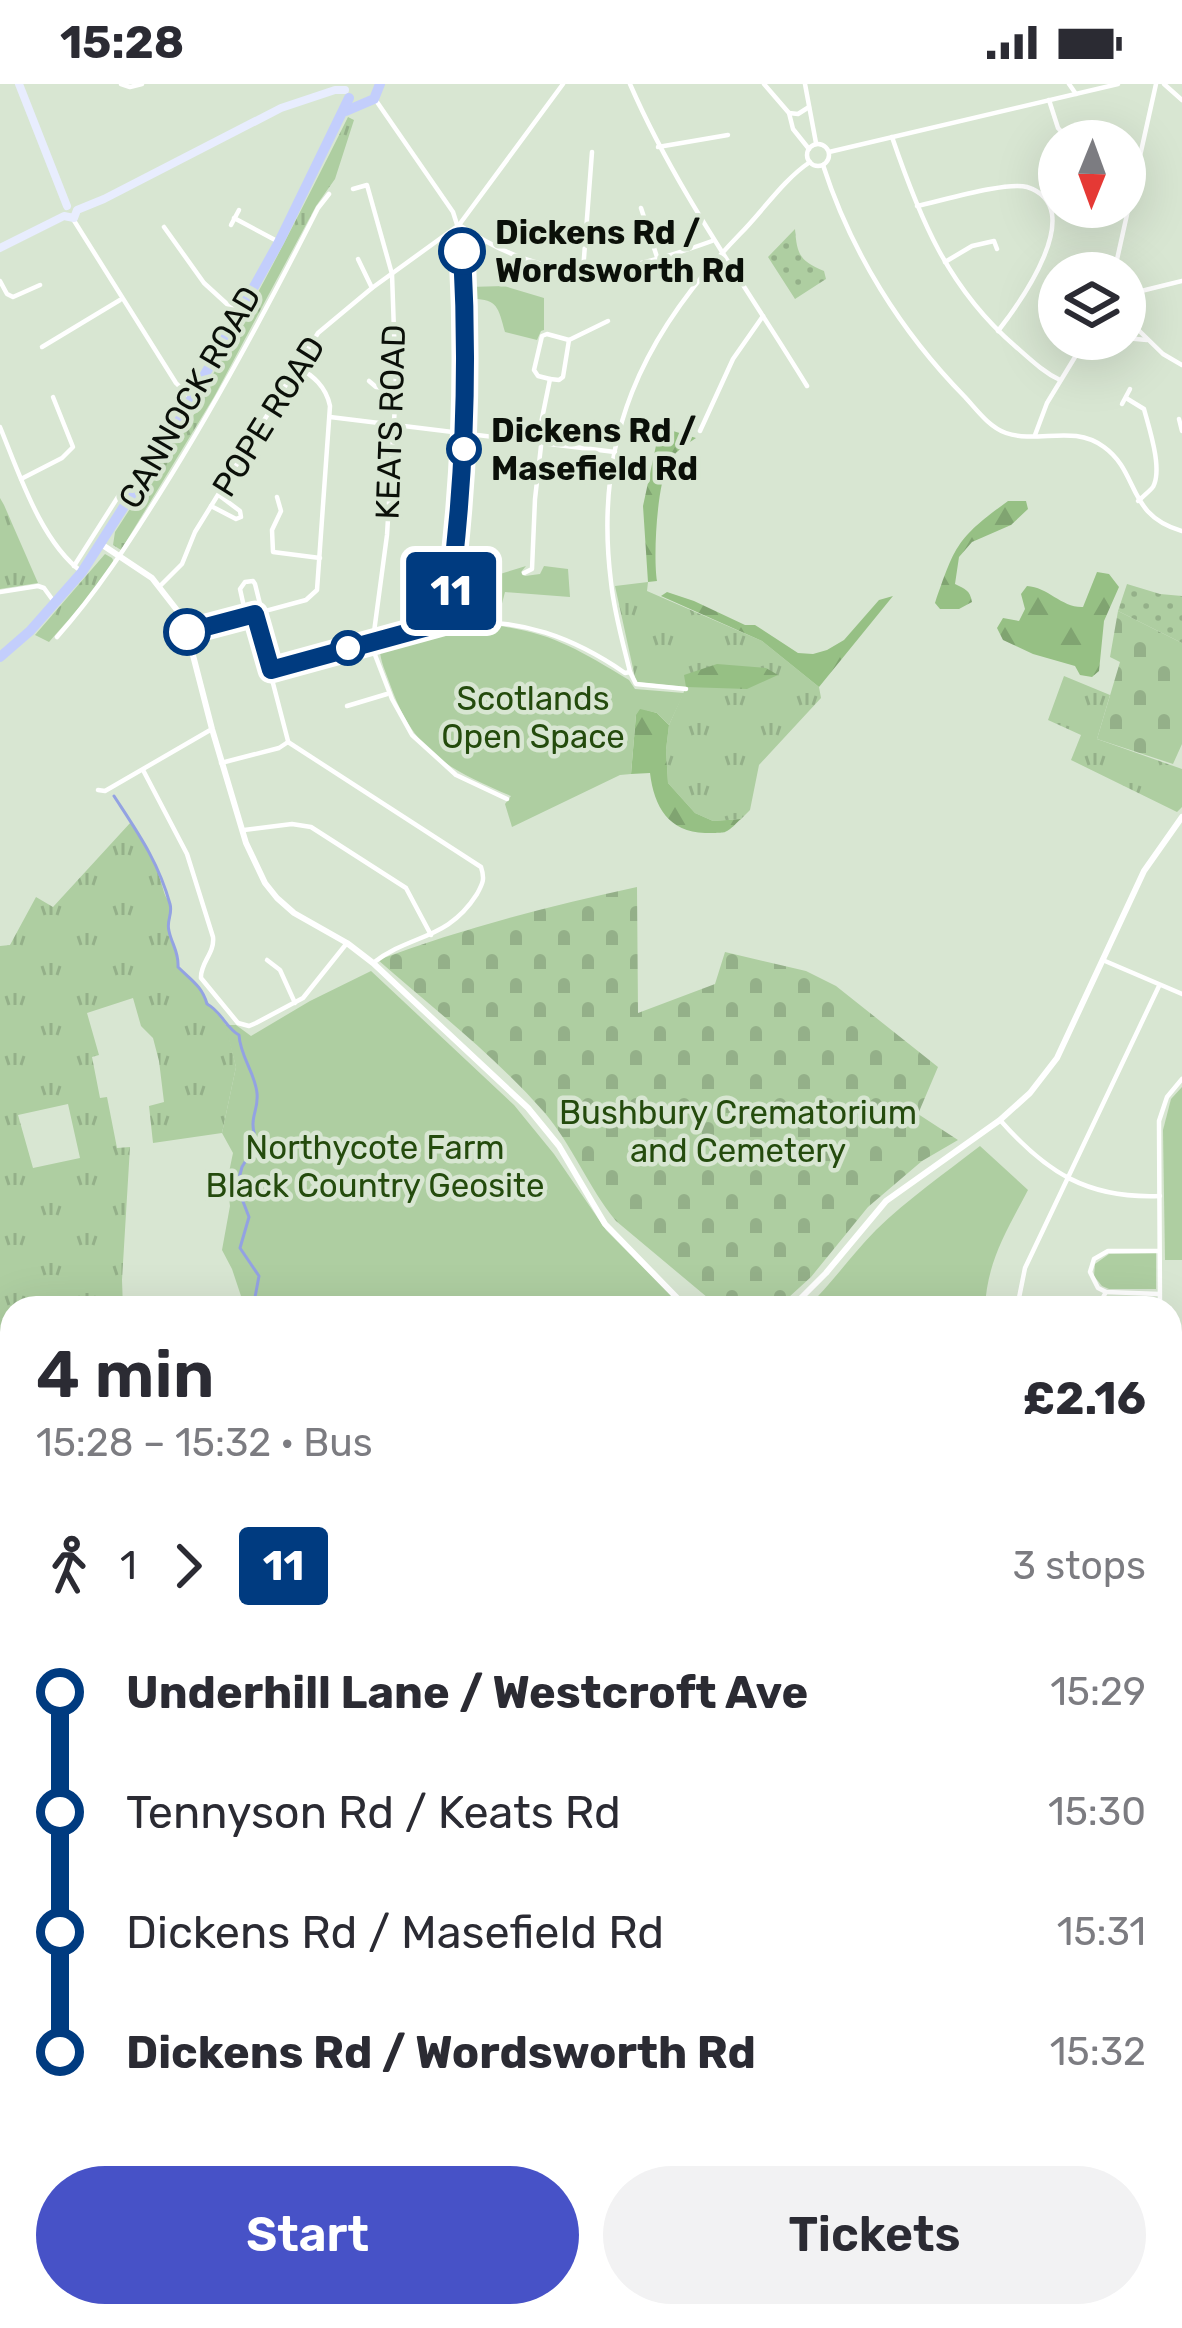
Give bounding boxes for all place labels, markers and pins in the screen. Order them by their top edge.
place label: Dickens Rd / Wordsworth Rd [495,213,745,290]
marker: Dickens Rd / Wordsworth Rd [440,229,484,273]
place label: Dickens Rd / Masefield Rd [491,411,698,488]
marker: Dickens Rd / Masefield Rd [448,433,480,465]
unlabelled marker [165,610,209,654]
unlabelled marker [332,632,364,664]

